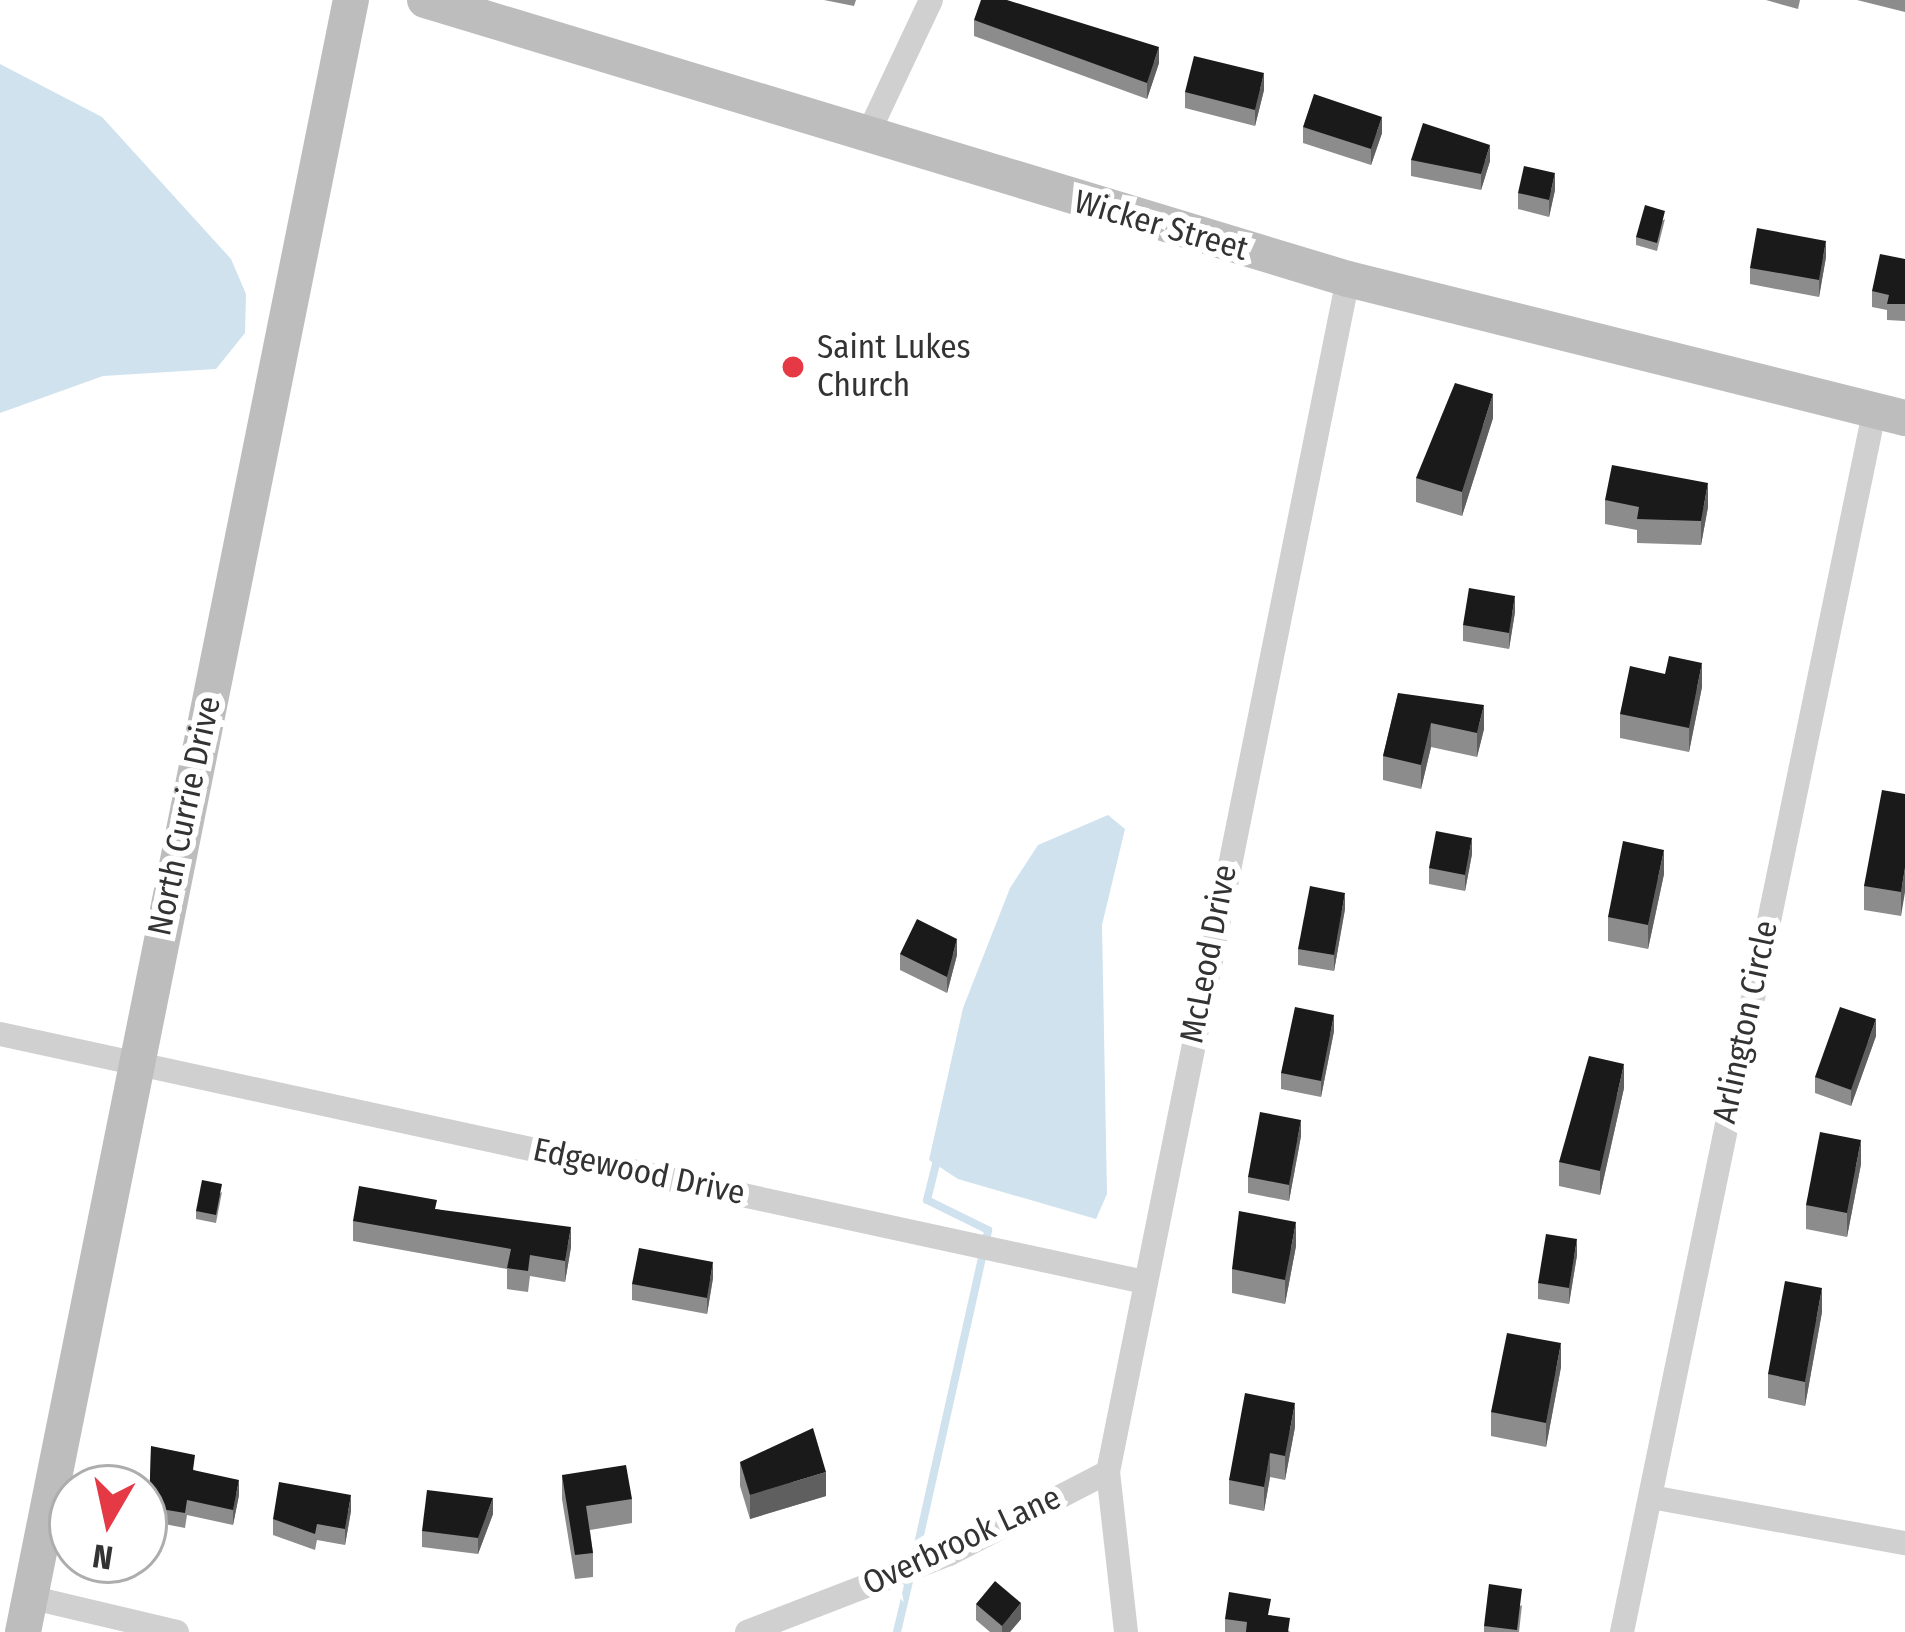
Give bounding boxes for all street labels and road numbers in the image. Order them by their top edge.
street label: Wicker Street [1070,182,1252,270]
street label: North Currie Drive [140,693,230,939]
street label: McLeod Drive [1172,862,1246,1046]
street label: Arlington Circle [1705,917,1787,1127]
street label: Edgewood Drive [530,1130,748,1214]
street label: Overbrook Lane [857,1478,1067,1604]

